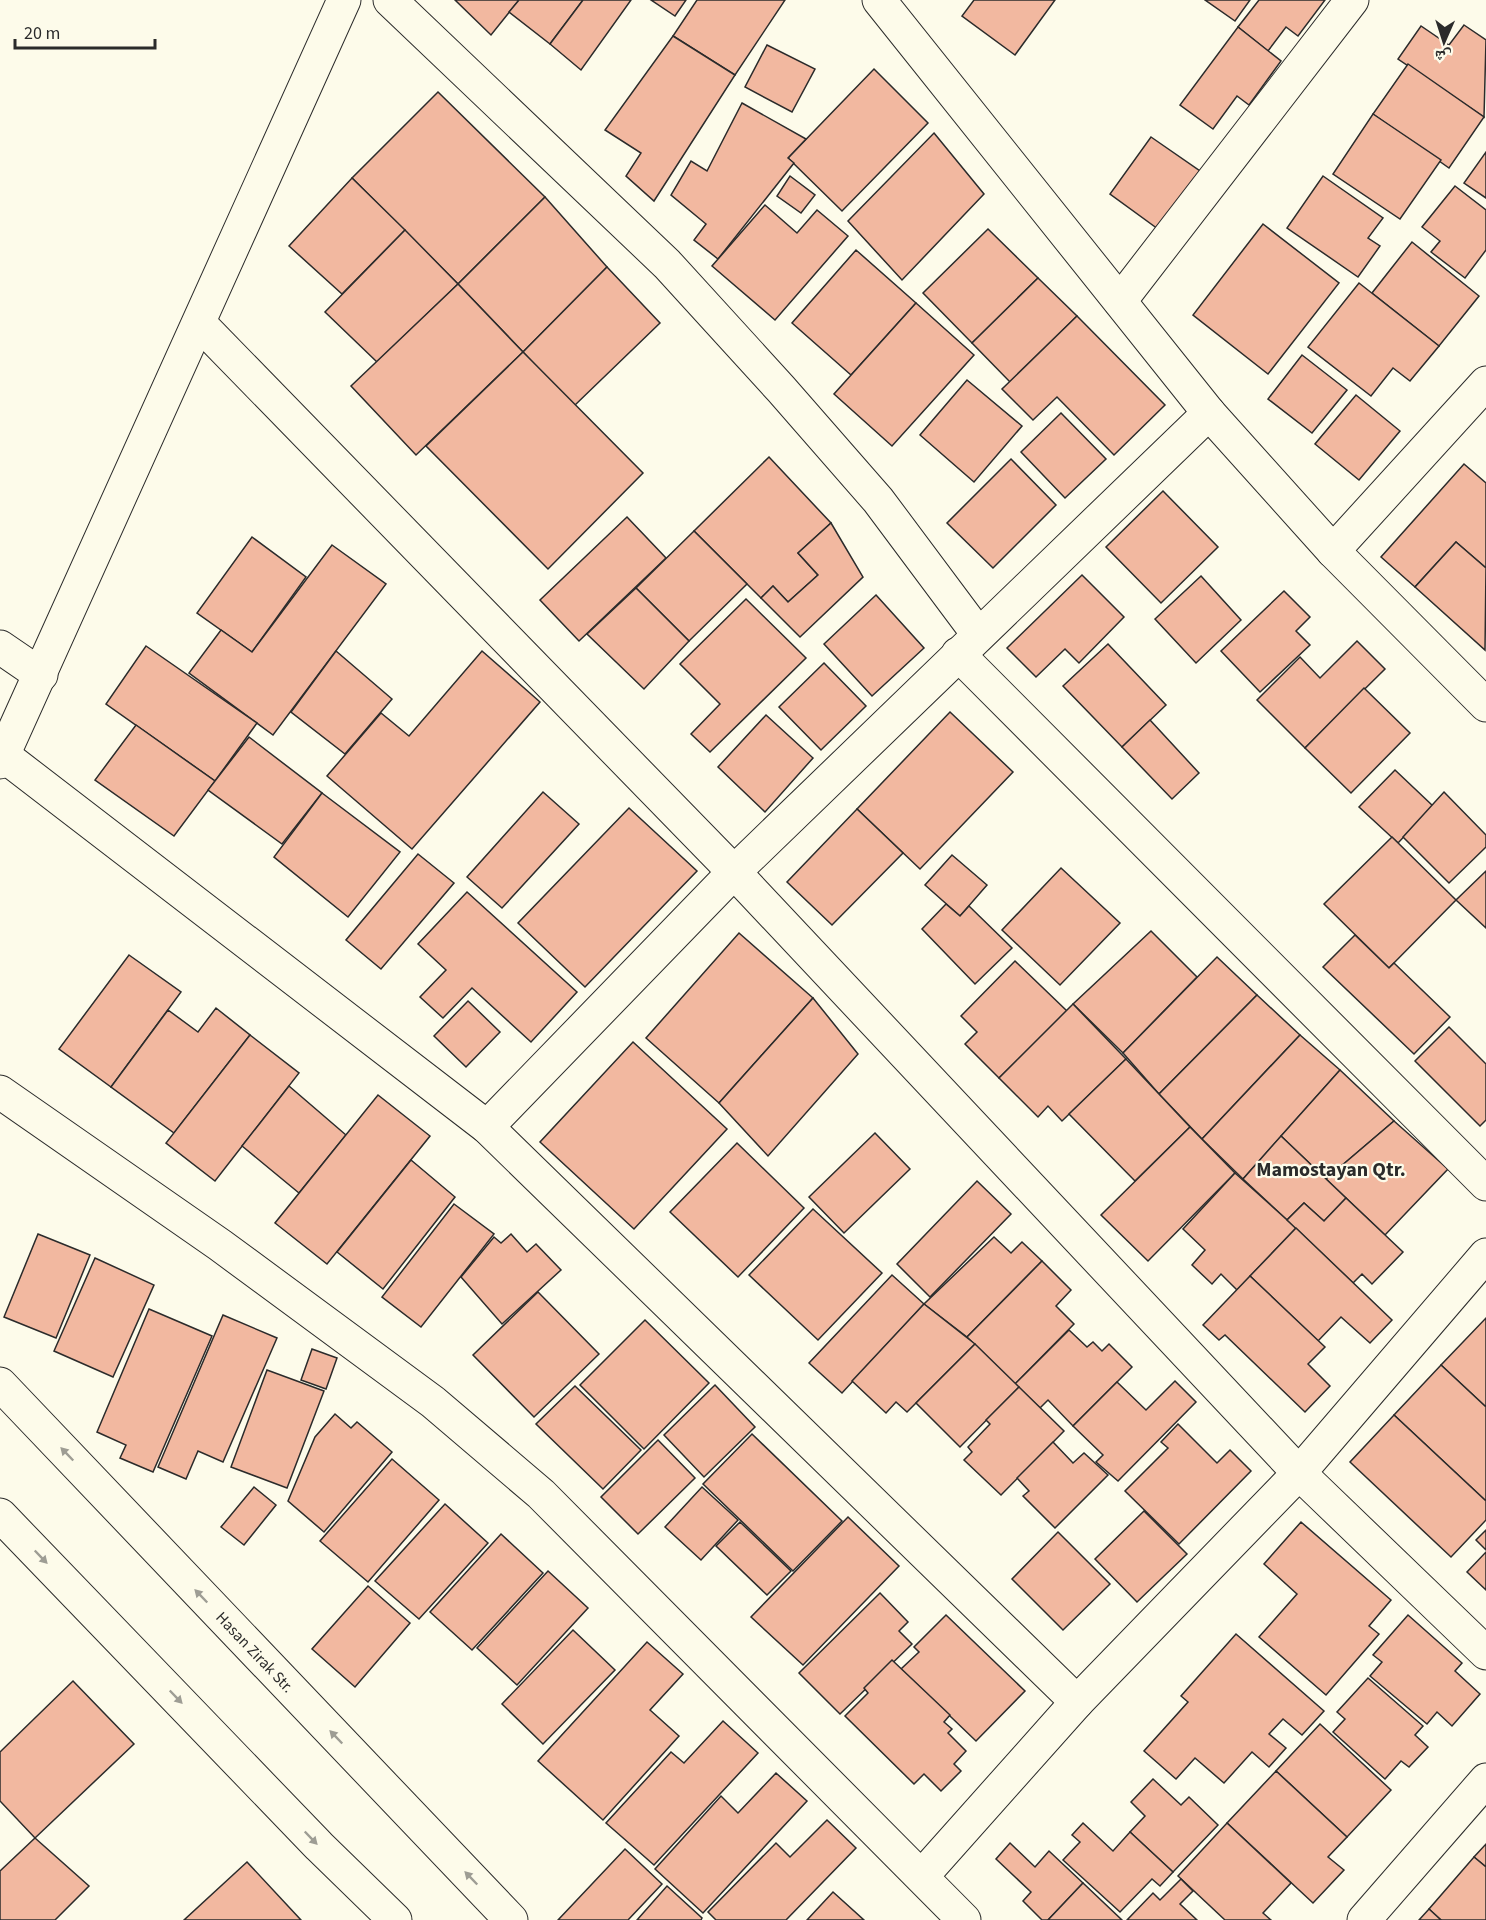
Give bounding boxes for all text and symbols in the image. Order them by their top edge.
scale bar [15,12,154,50]
north arrow [1414,12,1474,72]
text: 20 m [24,21,60,46]
text: ش [1434,45,1452,67]
district label: Mamostayan Qtr. [1256,1156,1406,1184]
one-way arrow [60,1447,74,1462]
one-way arrow [33,1549,47,1563]
one-way arrow [194,1588,208,1603]
street label: Hasan Zirak Str. [211,1607,299,1698]
one-way arrow [168,1690,182,1704]
one-way arrow [329,1730,343,1744]
one-way arrow [304,1830,317,1845]
one-way arrow [464,1871,478,1885]

